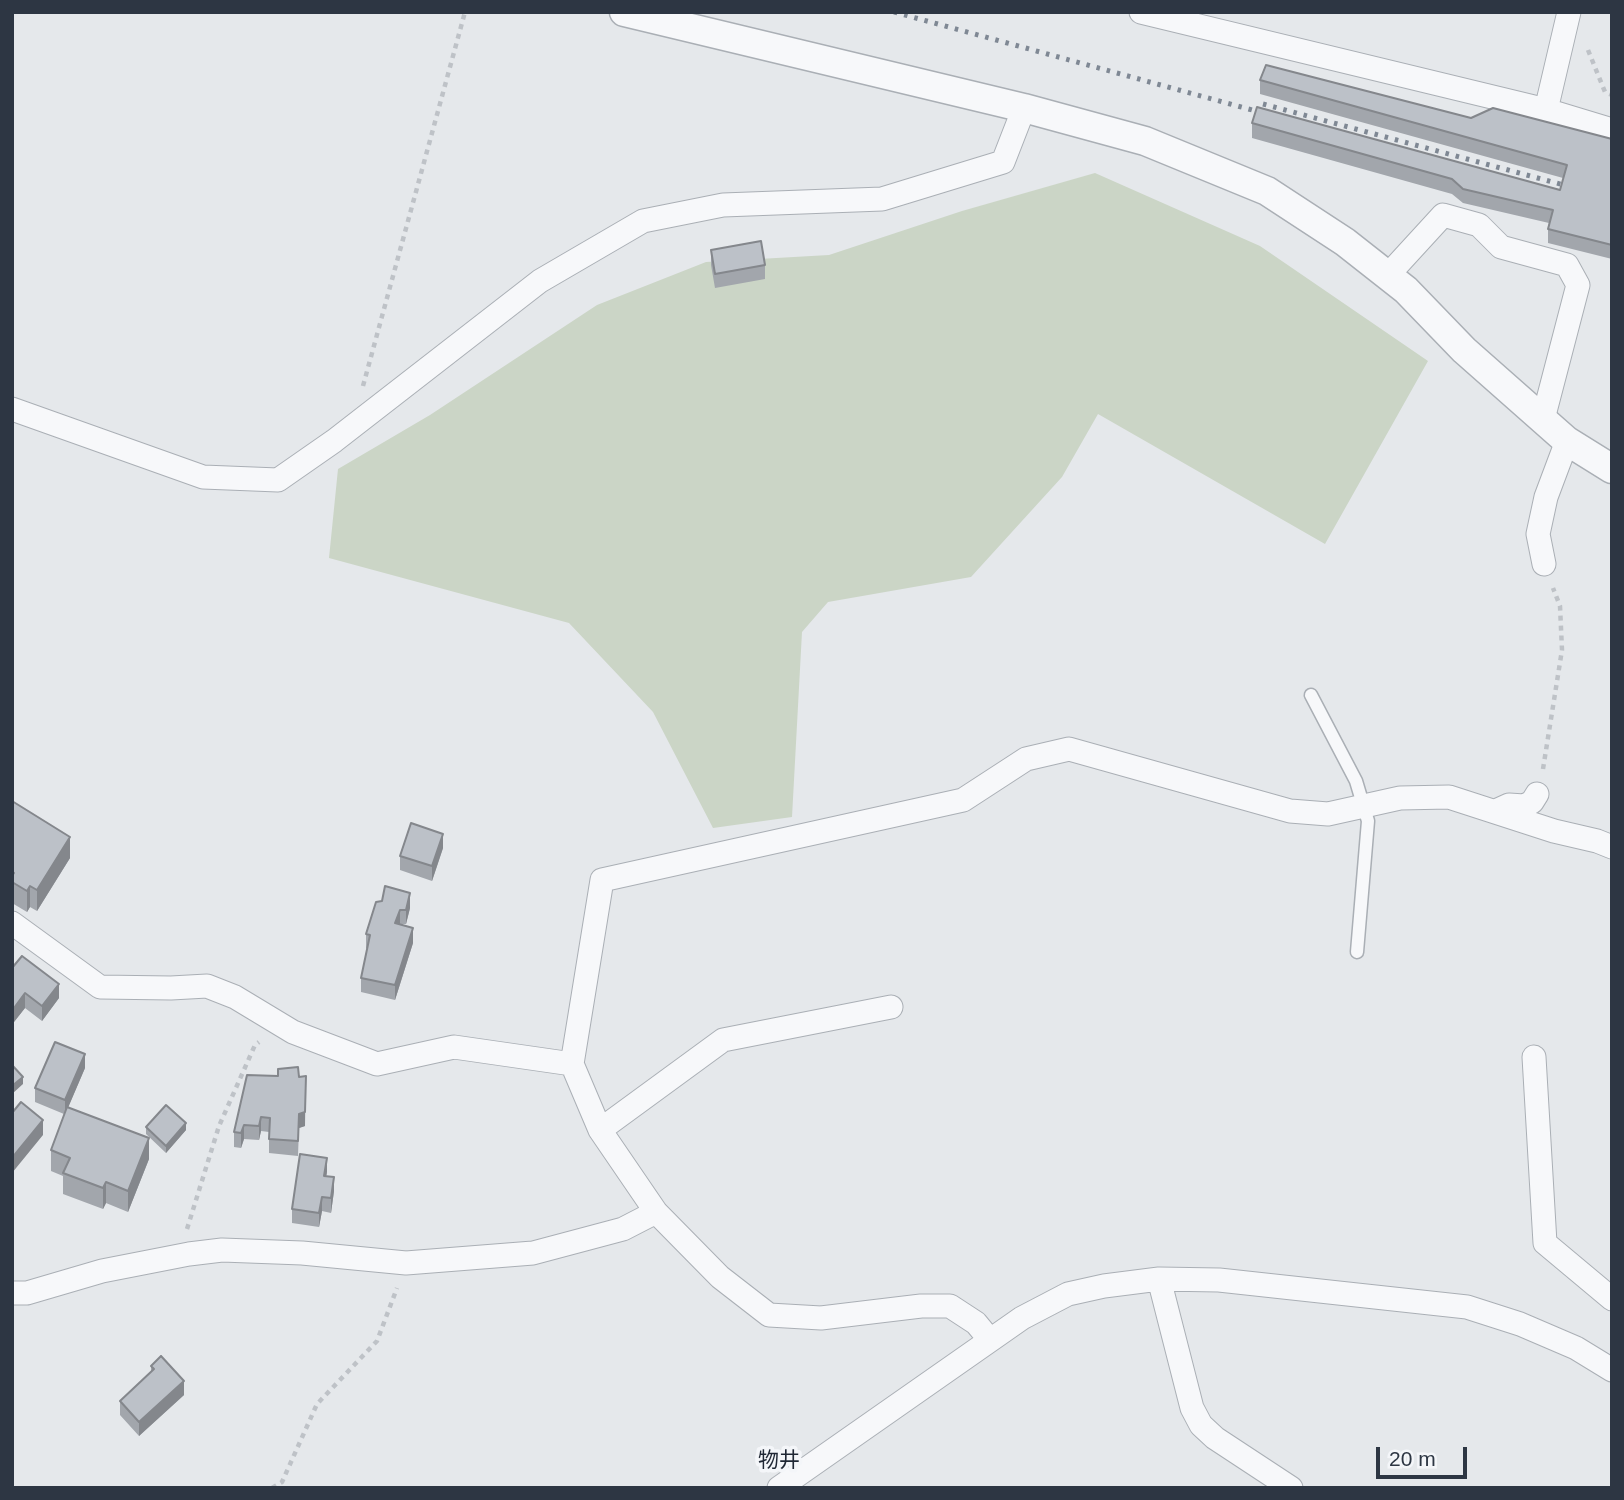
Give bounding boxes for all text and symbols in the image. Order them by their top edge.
scale bar [1379,1434,1470,1478]
text: 20 m [1389,1447,1436,1470]
district label: 物井 [758,1448,800,1474]

